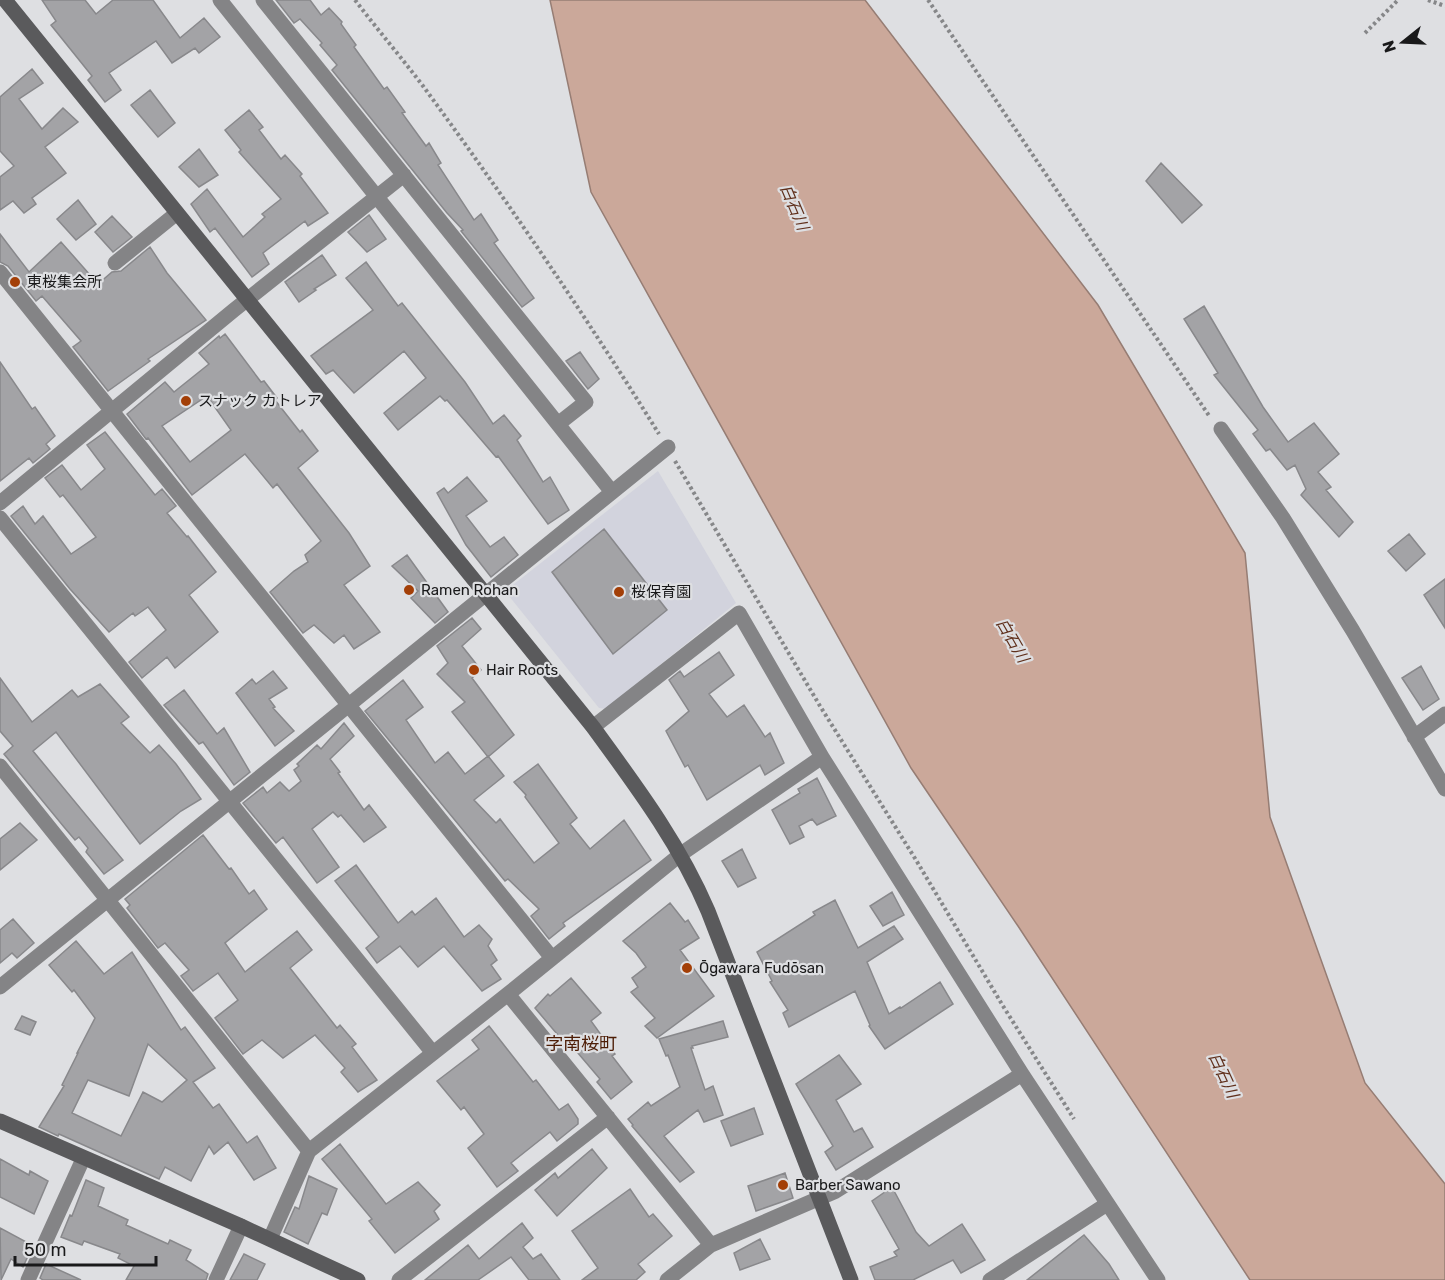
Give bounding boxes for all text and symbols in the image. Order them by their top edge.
north arrow [1373,12,1433,72]
text: N [1378,38,1400,55]
water label: 白石川 [776,181,813,235]
place label: 東桜集会所 [27,273,102,291]
marker: 東桜集会所 [8,275,22,289]
place label: スナック カトレア [198,392,322,410]
marker: スナック カトレア [179,394,193,408]
place label: Ramen Rohan [421,581,518,599]
marker: Ramen Rohan [402,583,416,597]
place label: 桜保育園 [631,583,691,601]
marker: 桜保育園 [612,585,626,599]
water label: 白石川 [992,615,1034,668]
place label: Hair Roots [486,661,558,679]
marker: Hair Roots [467,663,481,677]
place label: Ōgawara Fudōsan [699,959,824,977]
marker: Ōgawara Fudōsan [680,961,694,975]
district label: 字南桜町 [545,1033,617,1055]
water label: 白石川 [1205,1049,1243,1103]
place label: Barber Sawano [795,1176,901,1194]
marker: Barber Sawano [776,1178,790,1192]
scale bar [15,1229,156,1267]
text: 50 m [24,1239,67,1261]

